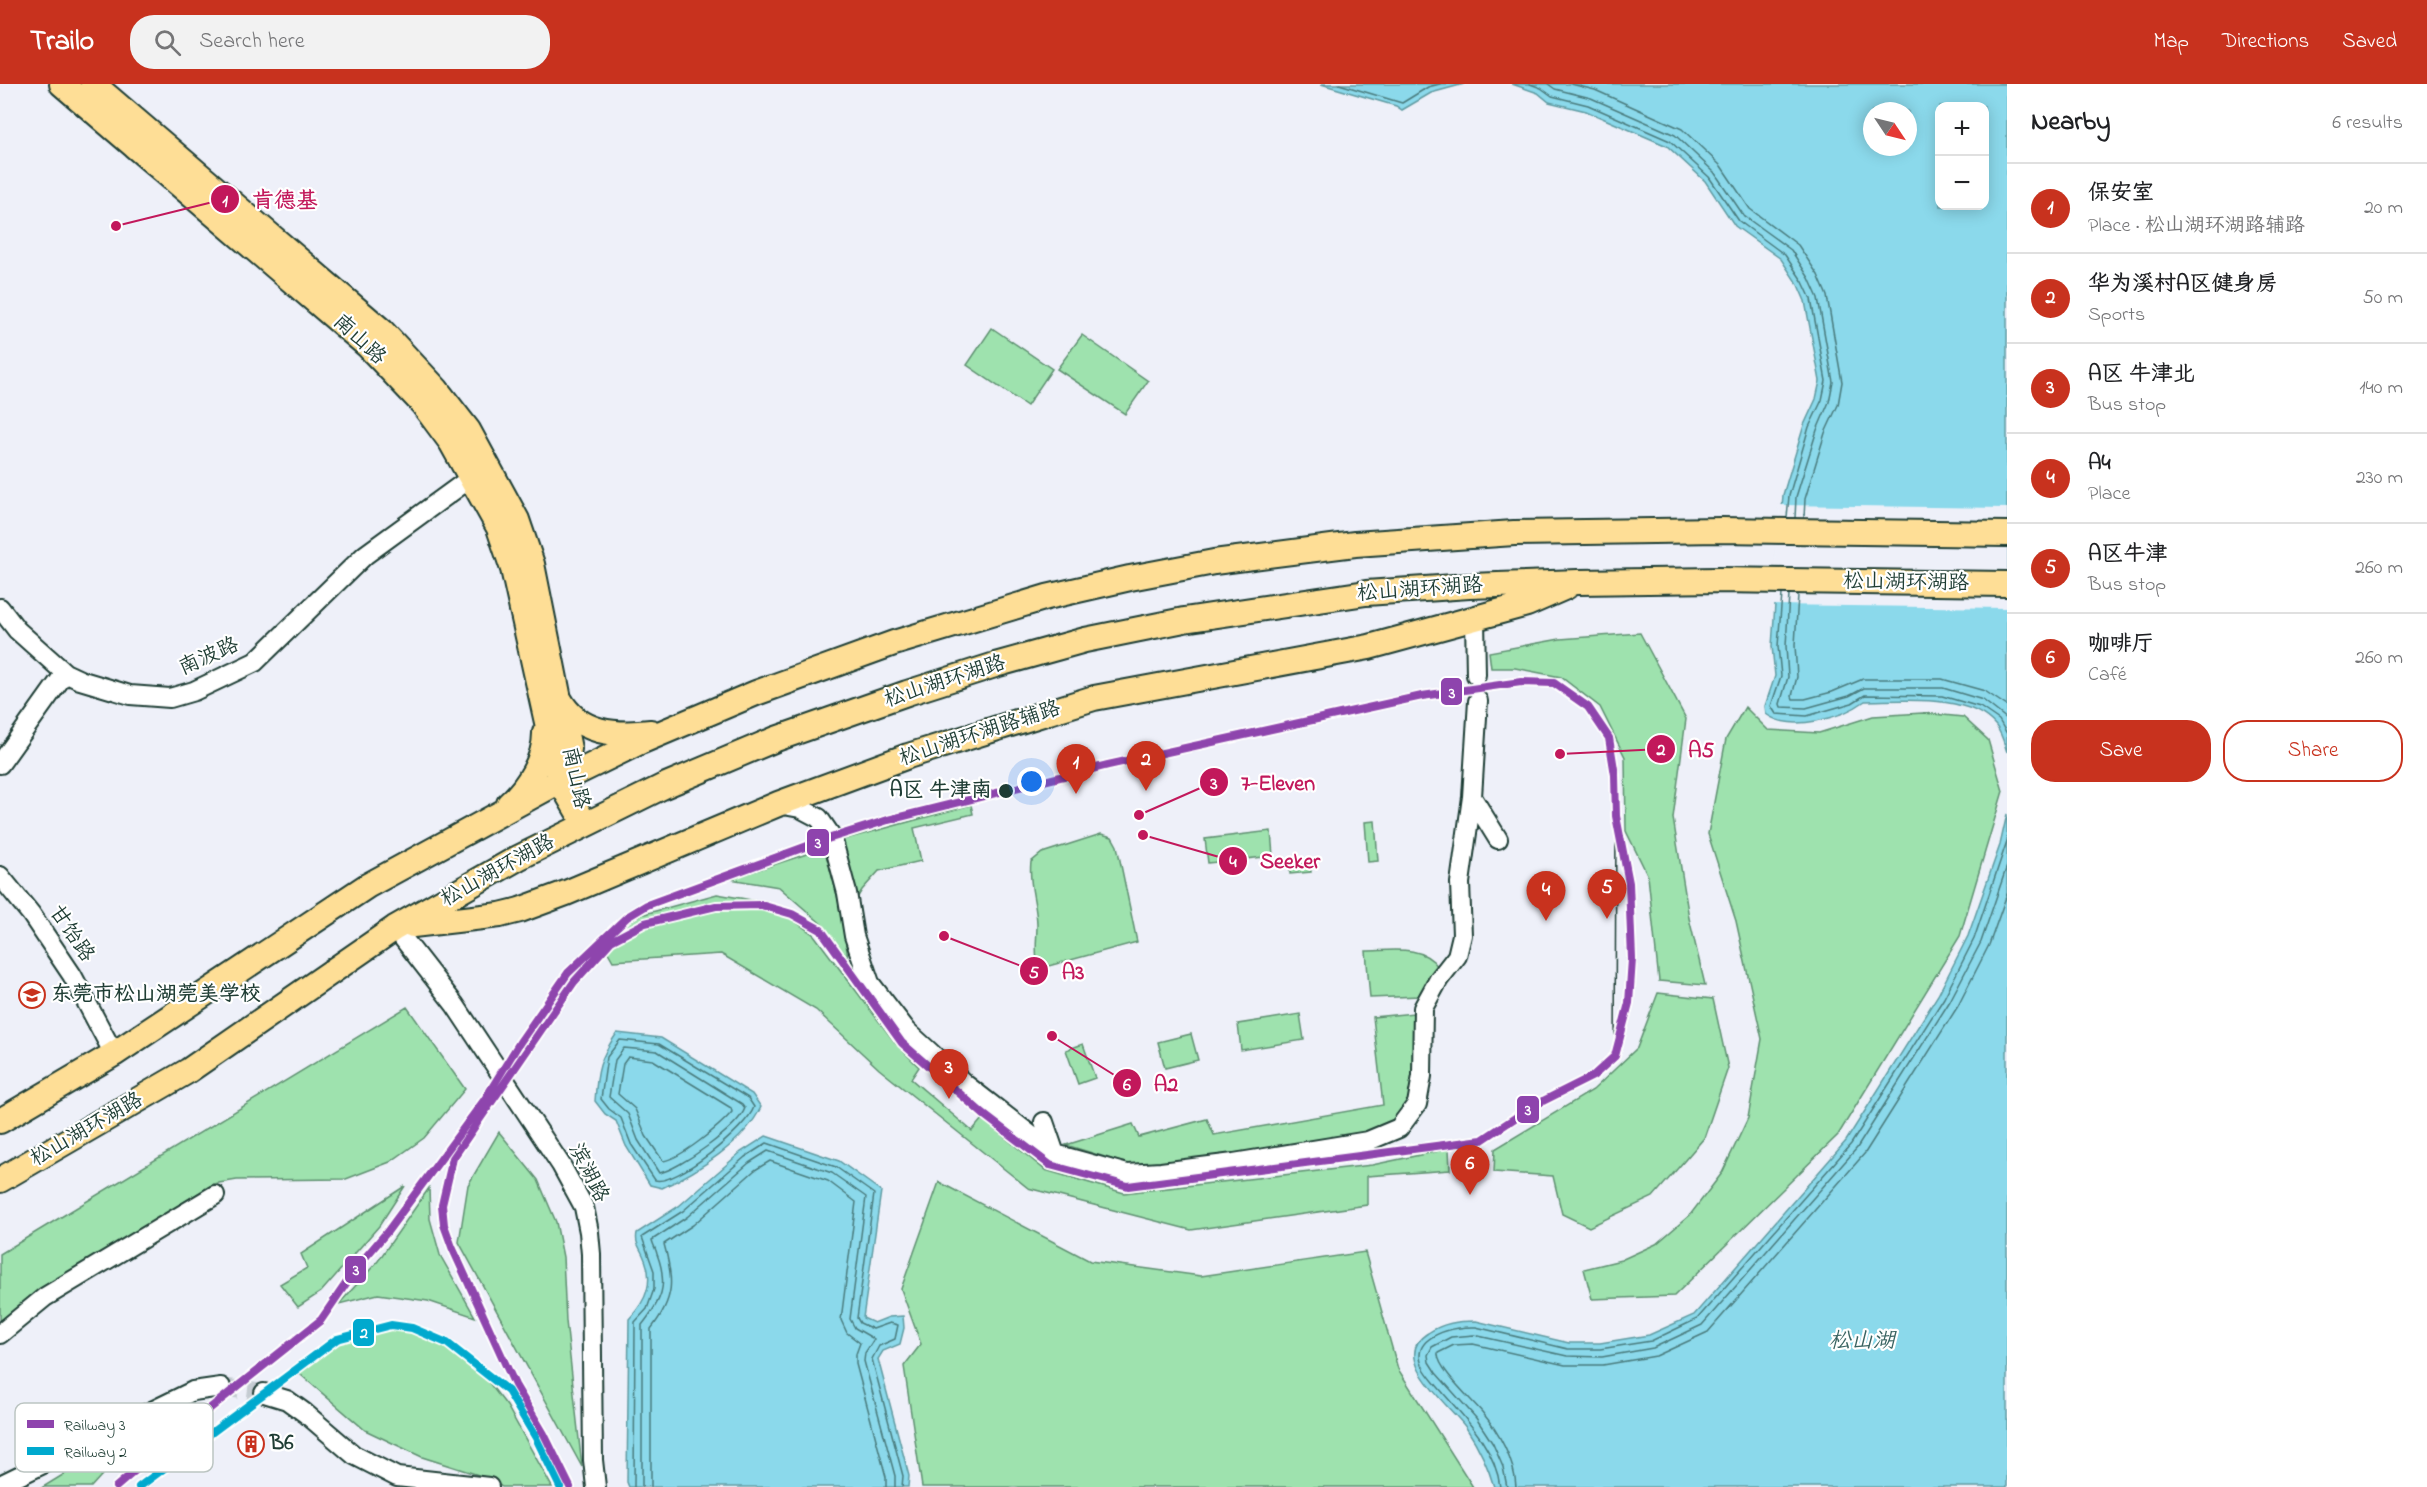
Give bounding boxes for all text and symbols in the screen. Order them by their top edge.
search box [130,15,550,69]
text: Trailo [30,22,94,63]
icon: search [151,26,184,59]
text: Search here [199,26,305,58]
text: Map [2153,27,2189,57]
text: Directions [2222,27,2309,57]
text: Saved [2342,27,2397,57]
north arrow [1863,102,1917,156]
map controls [1935,102,1989,210]
button: + [1935,102,1989,156]
text: Nearby [2031,104,2110,142]
text: 6 results [2332,109,2403,138]
button: − [1935,156,1989,210]
text: 保安室 [2088,178,2154,210]
callout: 肯德基 [210,179,330,219]
text: 肯德基 [252,186,318,218]
text: 1 [222,189,228,215]
text: 1 [2047,194,2054,223]
text: 20 m [2364,194,2403,223]
text: Place · 松山湖环湖路辅路 [2088,212,2305,241]
text: 华为溪村A区健身房 [2088,269,2278,301]
text: 2 [2046,284,2055,313]
text: 50 m [2362,284,2403,313]
text: Sports [2088,301,2145,330]
street label: 南山路 [326,308,392,372]
text: A区 牛津北 [2088,359,2195,391]
text: 3 [2046,374,2055,403]
text: 140 m [2359,374,2403,403]
text: Bus stop [2088,391,2166,420]
text: A4 [2088,448,2111,480]
text: 4 [2046,464,2055,493]
text: 230 m [2356,464,2403,493]
text: Place [2088,480,2130,509]
text: A区牛津 [2088,539,2168,571]
text: 5 [2045,554,2056,583]
text: 260 m [2355,554,2403,583]
street label: 松山湖环湖路 [1843,567,1969,599]
street label: 松山湖环湖路 [1356,571,1484,609]
text: Bus stop [2088,571,2166,600]
text: 咖啡厅 [2088,629,2154,661]
street label: 南波路 [174,630,244,684]
text: 6 [2046,644,2055,673]
text: 260 m [2355,644,2403,673]
street label: 松山湖环湖路 [880,648,1010,716]
text: Café [2088,661,2127,690]
line badge: 3 [1440,677,1463,706]
text: 3 [1448,682,1456,706]
street label: 松山湖环湖路辅路 [895,694,1065,774]
button: Save [2031,720,2211,782]
button: Share [2223,720,2403,782]
callout: A5 [1646,729,1726,769]
text: A5 [1688,736,1714,768]
text: 2 [1656,738,1666,764]
pin: 2 [1126,742,1166,791]
street label: 南山路 [554,744,596,812]
pin: 1 [1056,744,1096,794]
callout: 7-Eleven [1199,762,1327,802]
your location [1017,767,1046,796]
text: 7-Eleven [1241,769,1315,801]
text: 3 [1209,772,1218,798]
place label: A区 牛津南 [890,776,992,806]
marker: A区 牛津南 [997,782,1015,800]
street label: 松山湖环湖路 [436,827,560,915]
line badge: 3 [806,828,830,857]
text: 3 [814,832,822,856]
callout: Seeker [1218,841,1332,881]
text: Seeker [1260,847,1321,879]
text: 4 [1229,850,1237,876]
pin: 5 [1588,870,1626,919]
pin: 4 [1526,872,1566,921]
street label: 甘饴路 [41,899,101,969]
callout: A3 [1019,951,1096,991]
text: A3 [1062,958,1084,990]
text: 5 [1029,961,1040,987]
school or university icon: 东莞市松山湖莞美学校 [17,980,47,1010]
place label: 东莞市松山湖莞美学校 [51,980,261,1010]
pin: 3 [930,1050,968,1099]
callout: A2 [1112,1063,1190,1103]
text: A2 [1154,1070,1178,1102]
text: 6 [1123,1073,1131,1099]
street label: 松山湖环湖路 [25,1086,149,1174]
line badge: 3 [1516,1095,1540,1124]
text: 3 [1524,1099,1532,1123]
street label: 滨湖路 [560,1138,616,1208]
pin: 6 [1450,1146,1490,1195]
line badge: 3 [344,1255,367,1284]
text: 3 [352,1259,360,1283]
line badge: 2 [352,1318,375,1347]
text: 2 [359,1322,368,1346]
water label: 松山湖 [1829,1326,1897,1358]
legend [15,1403,213,1472]
text: Railway 3 [64,1414,126,1438]
building icon: B6 [236,1429,266,1459]
place label: B6 [269,1429,294,1459]
text: Railway 2 [64,1441,127,1465]

